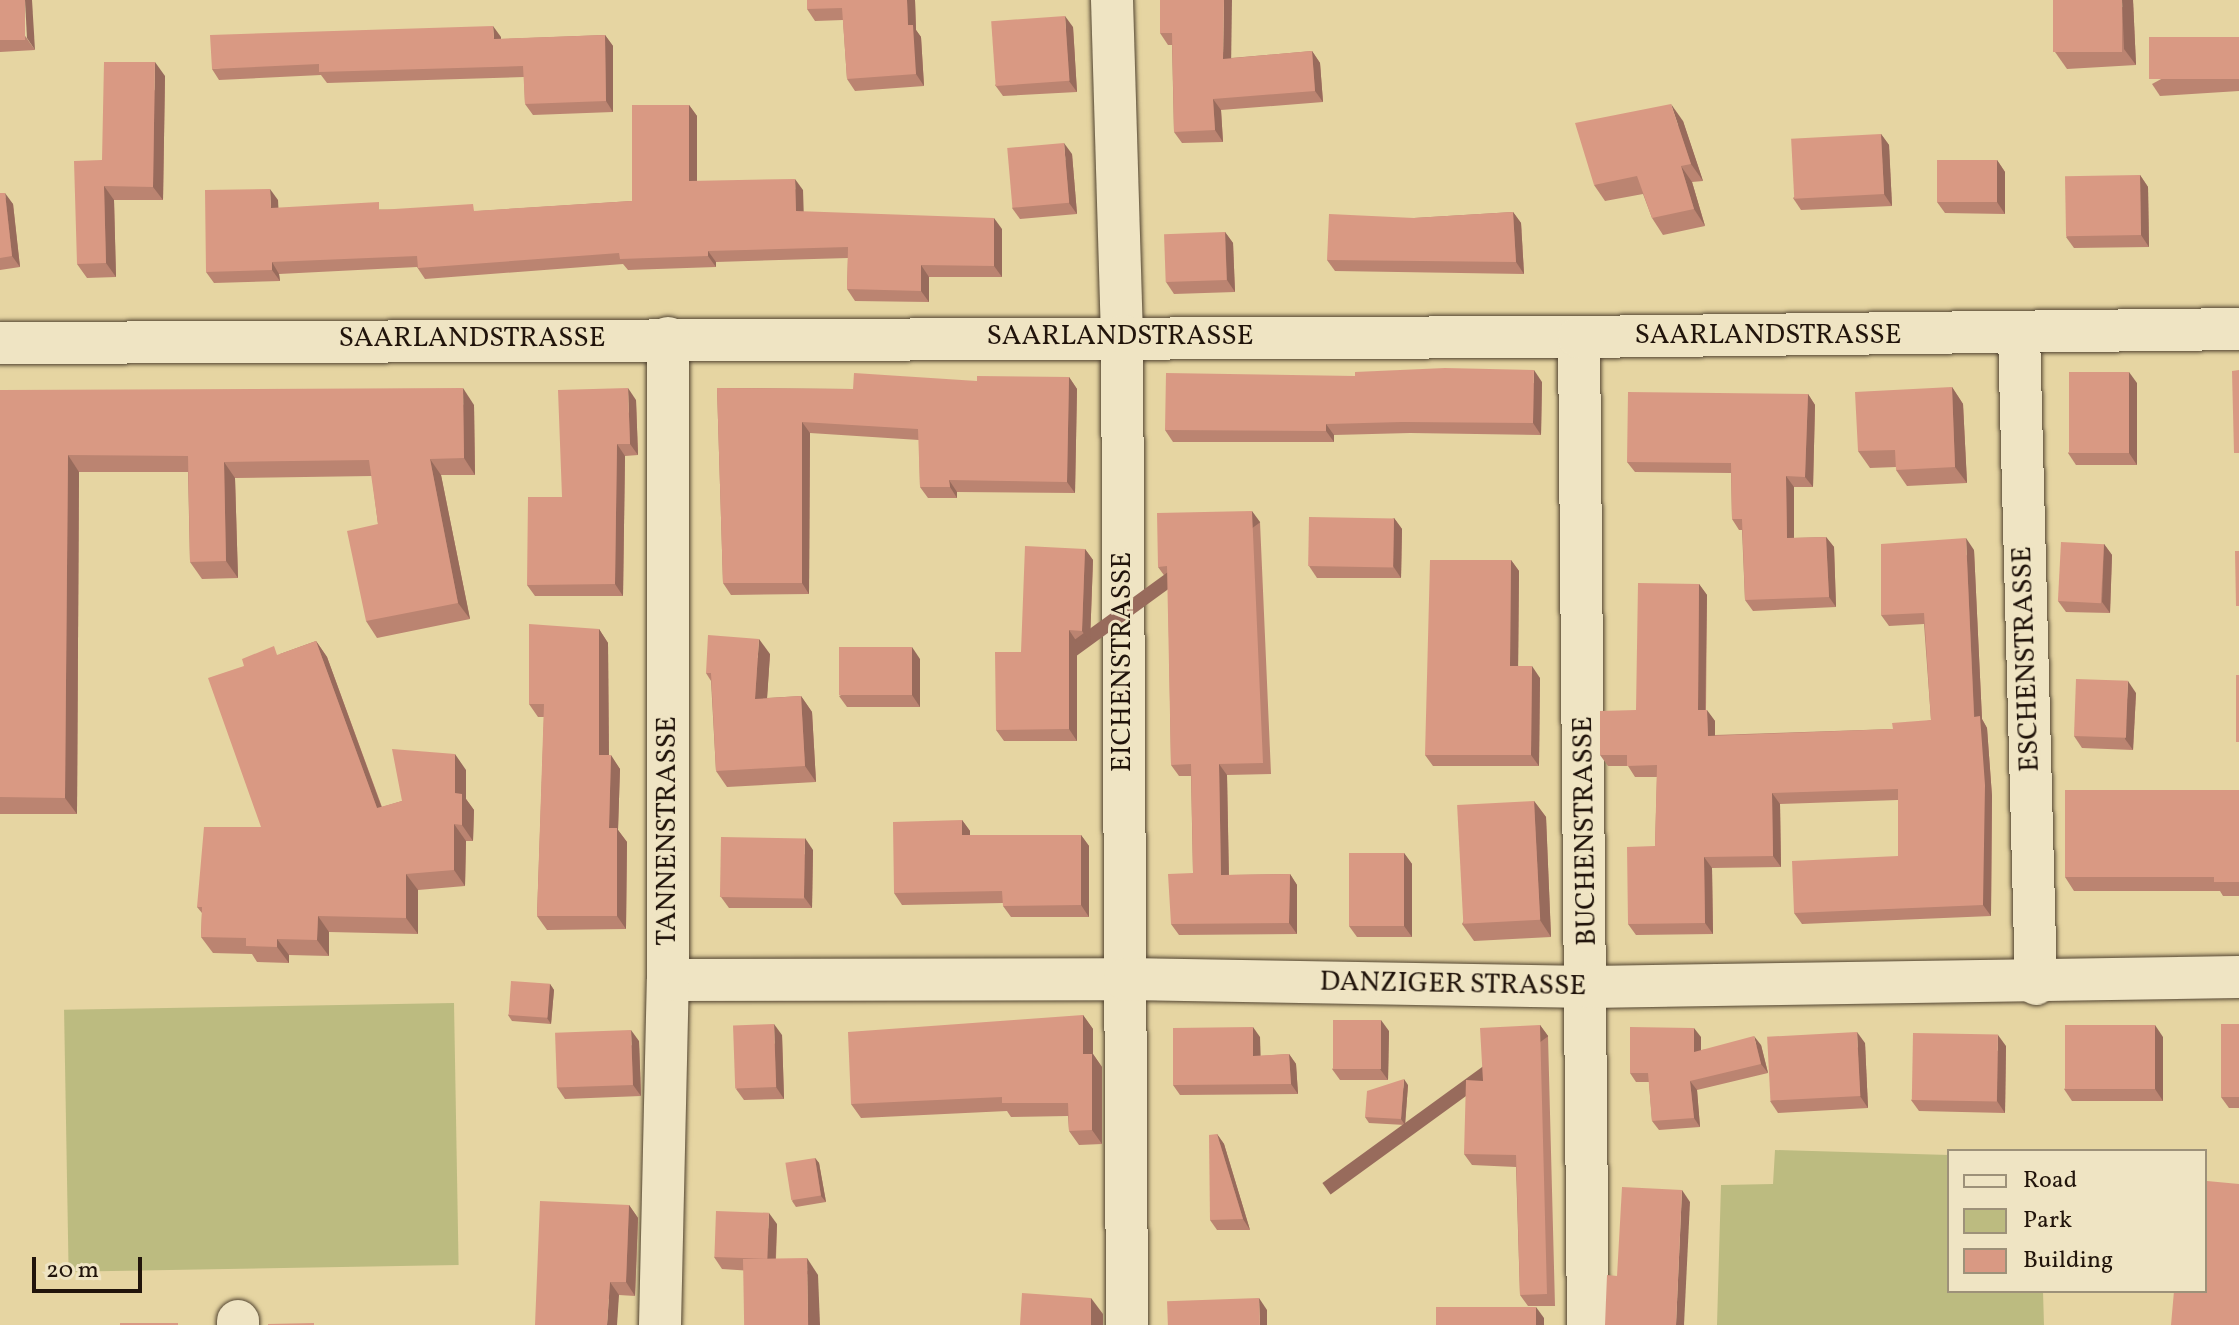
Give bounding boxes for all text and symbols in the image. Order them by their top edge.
street label: SAARLANDSTRASSE [1634,319,1902,353]
street label: SAARLANDSTRASSE [986,320,1254,354]
street label: SAARLANDSTRASSE [338,322,606,356]
street label: ESCHENSTRASSE [2006,546,2048,772]
street label: EICHENSTRASSE [1106,552,1140,772]
street label: TANNENSTRASSE [651,716,685,946]
street label: BUCHENSTRASSE [1567,716,1605,946]
street label: DANZIGER STRASSE [1319,966,1587,1004]
legend [1947,1149,2207,1293]
text: Road [2023,1164,2077,1198]
text: Park [2023,1204,2072,1238]
scale bar [36,1241,146,1291]
text: Building [2023,1244,2113,1278]
text: 20 m [46,1254,99,1288]

